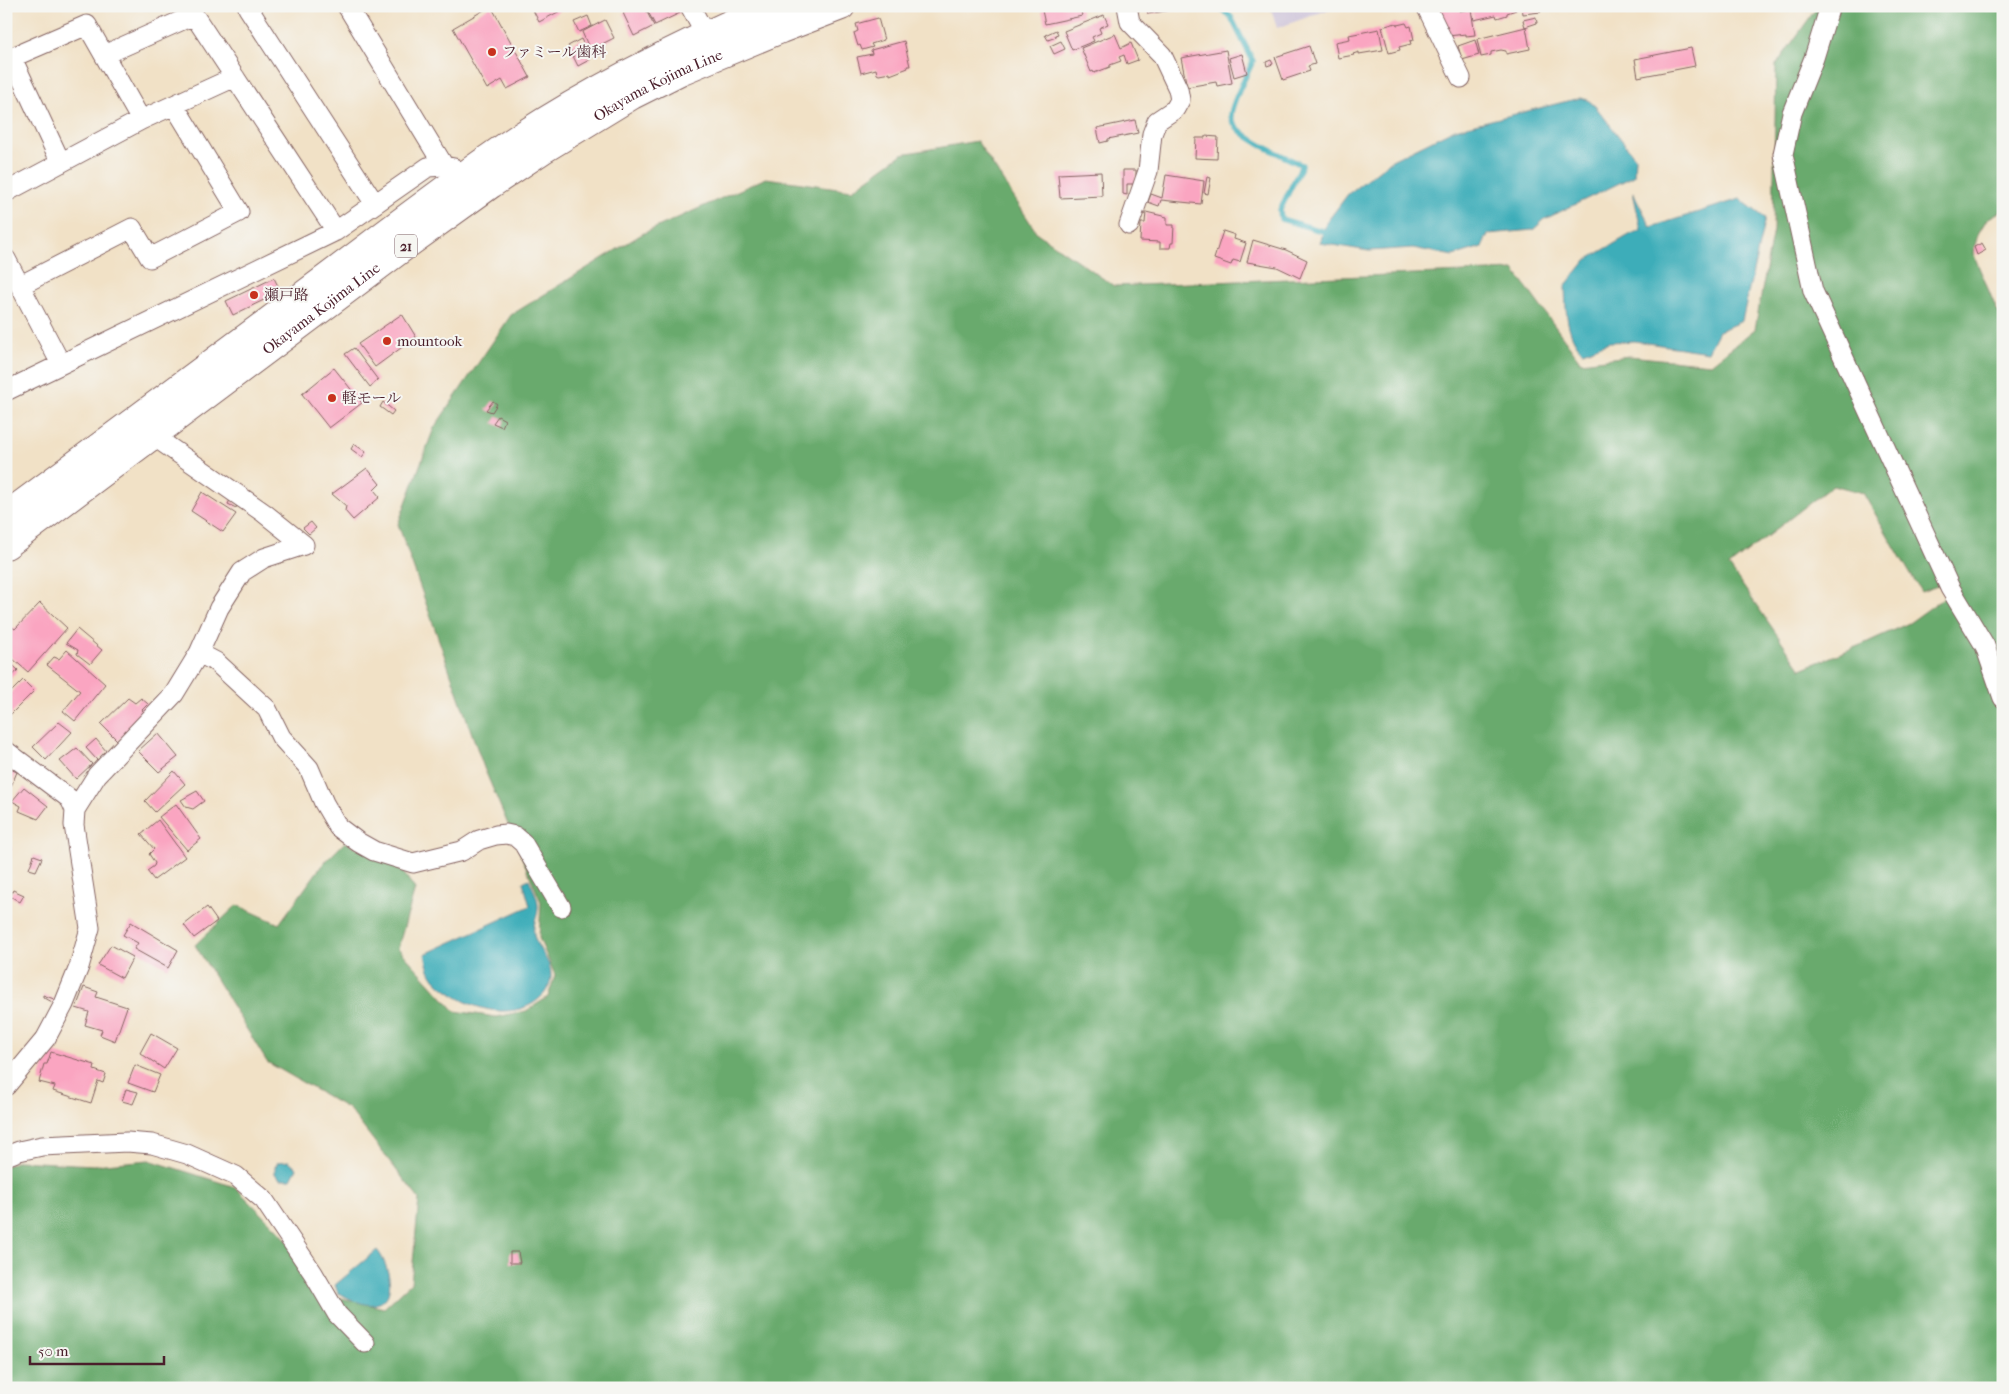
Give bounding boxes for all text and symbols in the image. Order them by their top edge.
place label: ファミール歯科 [502,43,606,61]
street label: Okayama Kojima Line [590,45,726,125]
marker: ファミール歯科 [486,46,498,58]
road number: 21 [395,235,417,258]
street label: Okayama Kojima Line [259,258,384,358]
place label: 瀬戸路 [264,286,309,304]
marker: 瀬戸路 [248,289,260,301]
place label: mountook [397,332,462,350]
marker: mountook [381,335,393,347]
place label: 軽モール [342,389,401,407]
marker: 軽モール [326,392,338,404]
scale bar [30,1334,164,1366]
text: 50 m [38,1342,69,1360]

